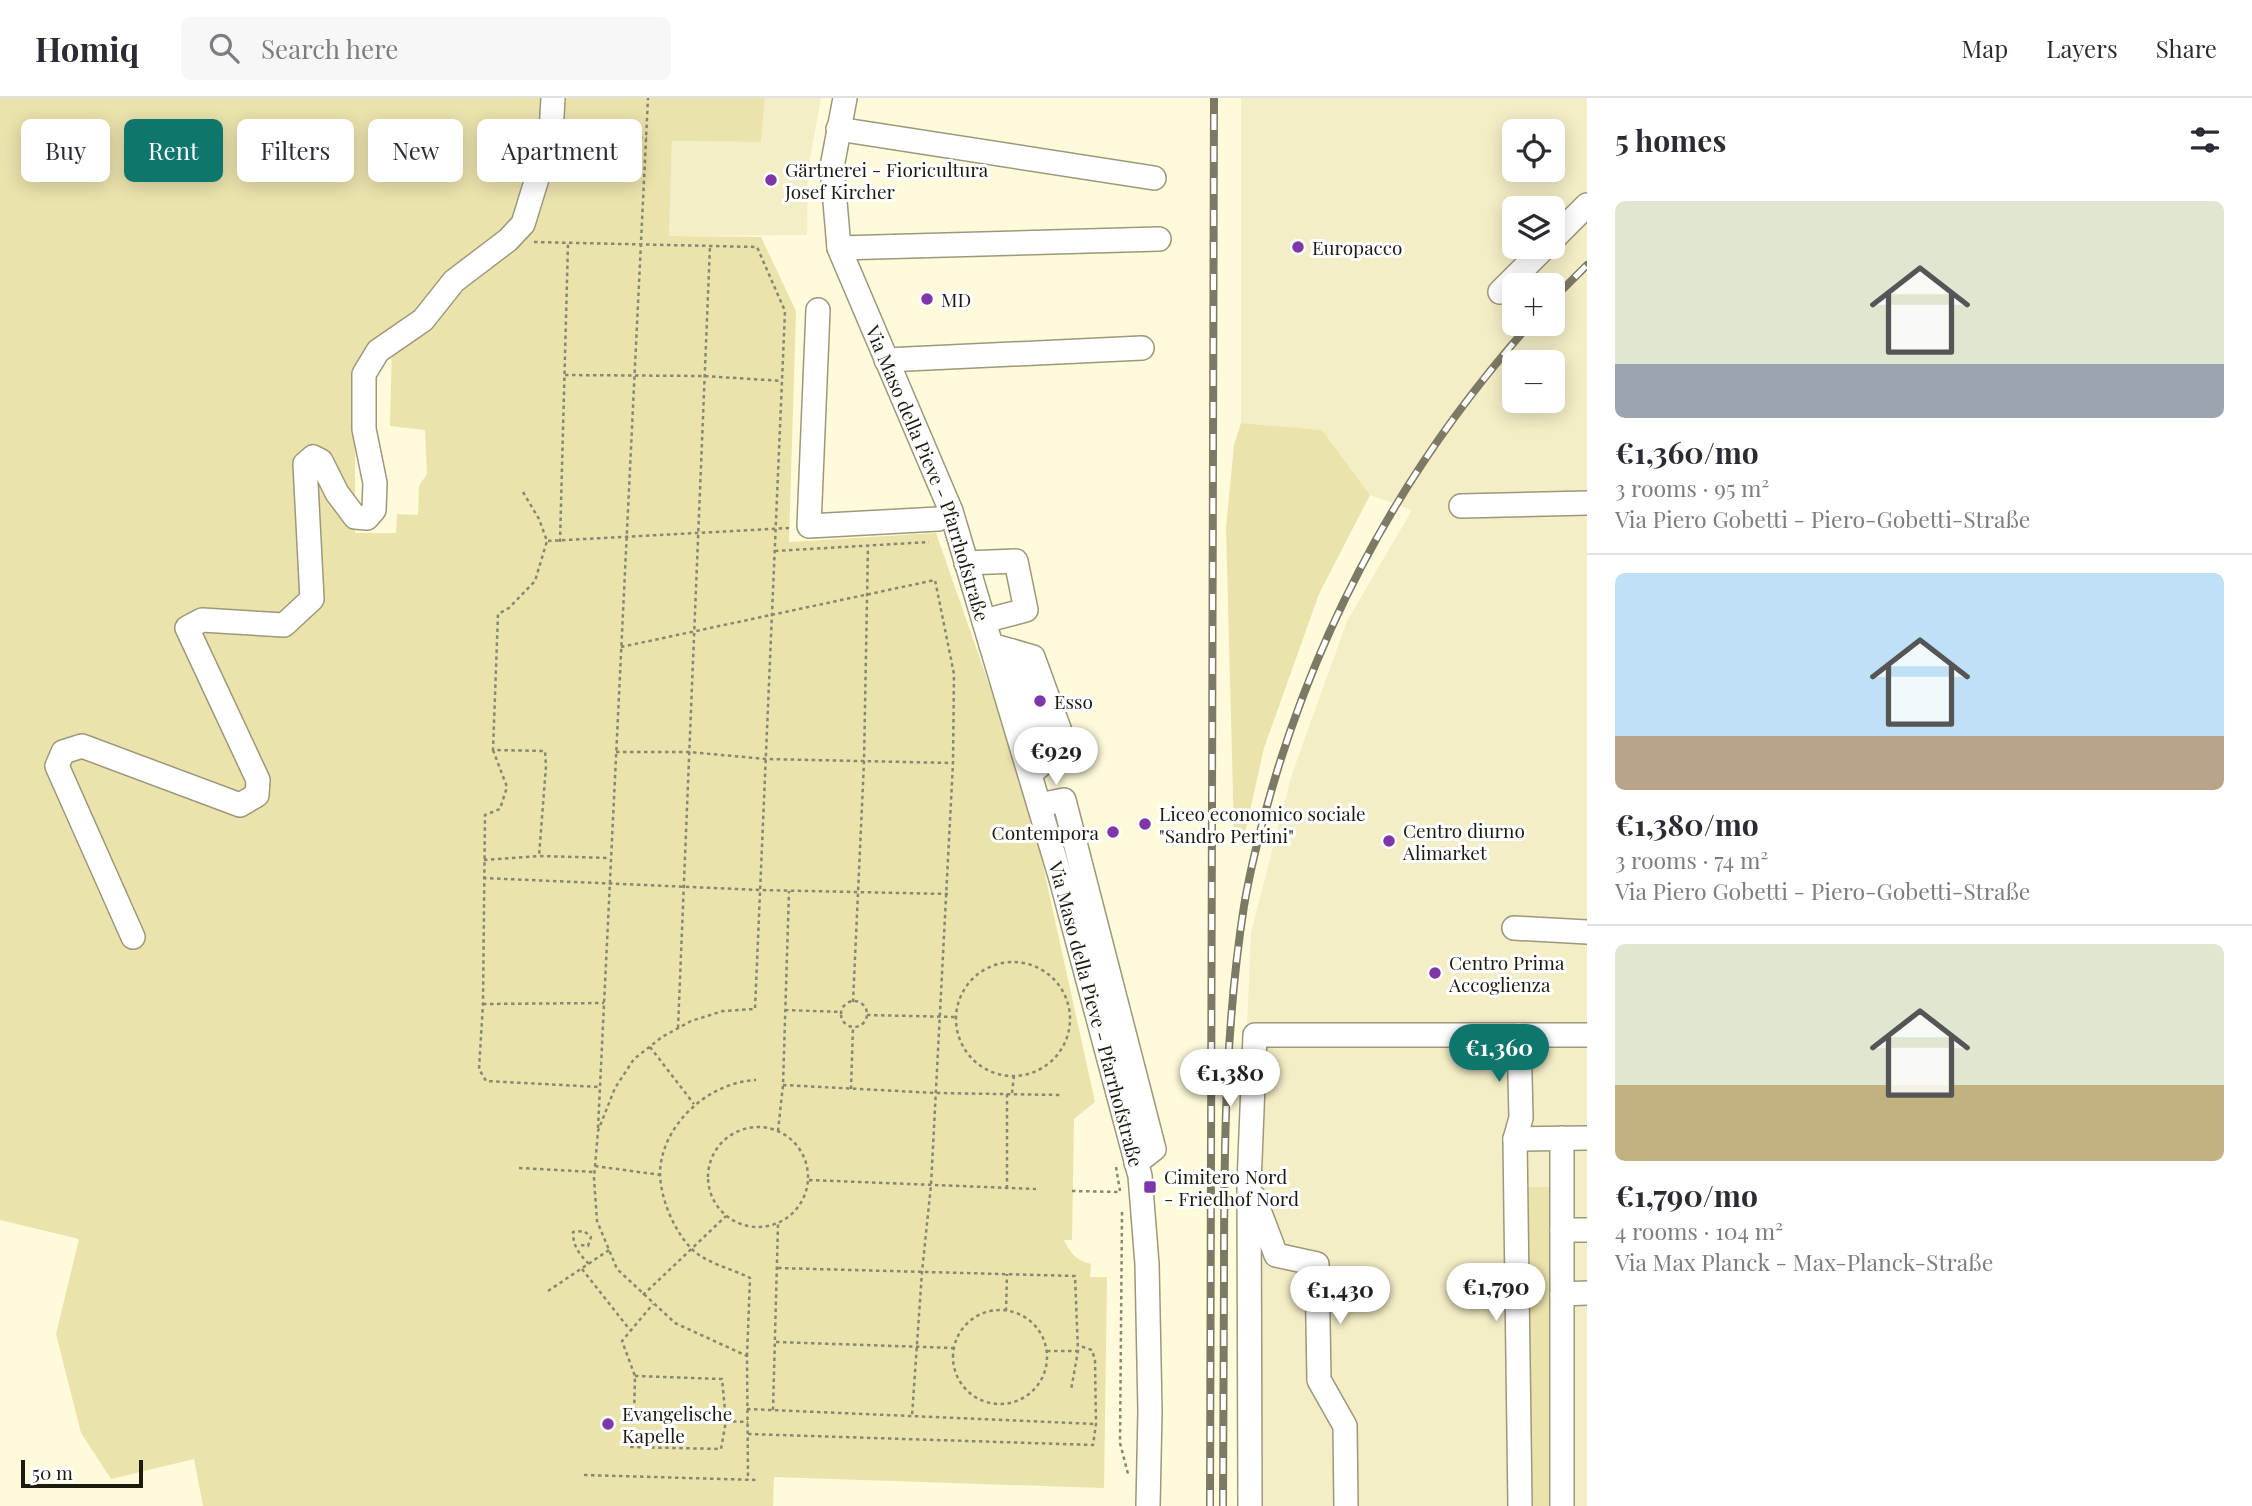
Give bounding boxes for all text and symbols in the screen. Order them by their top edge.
search box [181,17,671,80]
text: Homiq [35,26,139,70]
icon: search [205,29,243,67]
text: Search here [261,31,398,66]
text: Map [1962,32,2008,64]
text: Layers [2046,32,2118,64]
text: Share [2156,32,2217,64]
chip: Buy [21,119,110,182]
chip: Rent [124,119,223,182]
chip: Filters [237,119,354,182]
chip: New [368,119,463,182]
chip: Apartment [477,119,642,182]
map controls [1502,119,1565,413]
button: locate [1502,119,1565,182]
text: 5 homes [1615,120,1726,160]
icon: filters [2186,121,2224,159]
place label: Gärtnerei - Fioricultura Josef Kircher [784,156,989,204]
marker: Gärtnerei - Fioricultura Josef Kircher [763,172,779,188]
button: layers [1502,196,1565,259]
place label: Europacco [1312,234,1402,260]
marker: Europacco [1290,239,1306,255]
icon: home [1857,247,1983,373]
button: + [1502,273,1565,336]
place label: MD [941,286,971,312]
marker: MD [919,291,935,307]
street label: Via Maso della Pieve - Pfarrhofstraße [860,320,996,624]
button: − [1502,350,1565,413]
text: €1,360/mo [1615,432,1759,472]
text: 3 rooms · 95 m² [1615,472,1769,503]
text: Via Piero Gobetti - Piero-Gobetti-Straße [1615,503,2030,534]
icon: home [1857,619,1983,745]
place label: Esso [1054,688,1093,714]
marker: Esso [1032,693,1048,709]
pin: €929 [1015,728,1097,787]
text: €929 [1030,734,1082,765]
place label: Liceo economico sociale "Sandro Pertini" [1159,800,1366,848]
text: €1,380/mo [1615,804,1759,844]
marker: Liceo economico sociale "Sandro Pertini" [1137,816,1153,832]
place label: Centro diurno Alimarket [1402,817,1525,865]
place label: Contempora [992,819,1100,845]
marker: Contempora [1105,824,1121,840]
marker: Centro diurno Alimarket [1381,833,1397,849]
text: 3 rooms · 74 m² [1615,844,1768,875]
street label: Via Maso della Pieve - Pfarrhofstraße [1043,857,1150,1169]
text: Via Piero Gobetti - Piero-Gobetti-Straße [1615,875,2030,906]
place label: Centro Prima Accoglienza [1448,949,1565,997]
marker: Centro Prima Accoglienza [1427,965,1443,981]
icon: home [1857,990,1983,1116]
pin: €1,360 [1442,1024,1556,1084]
text: €1,360 [1465,1031,1533,1062]
pin: €1,380 [1173,1049,1287,1109]
text: €1,380 [1196,1056,1264,1087]
place label: Cimitero Nord - Friedhof Nord [1164,1163,1299,1211]
text: €1,790/mo [1615,1175,1758,1215]
marker: Cimitero Nord - Friedhof Nord [1142,1179,1158,1195]
text: 4 rooms · 104 m² [1615,1215,1783,1246]
text: Via Max Planck - Max-Planck-Straße [1615,1246,1993,1277]
pin: €1,790 [1439,1264,1553,1323]
pin: €1,430 [1283,1266,1397,1326]
text: €1,790 [1462,1270,1530,1301]
text: €1,430 [1306,1273,1374,1304]
place label: Evangelische Kapelle [622,1400,732,1448]
marker: Evangelische Kapelle [600,1416,616,1432]
scale bar [21,1457,144,1489]
text: 50 m [32,1459,73,1485]

